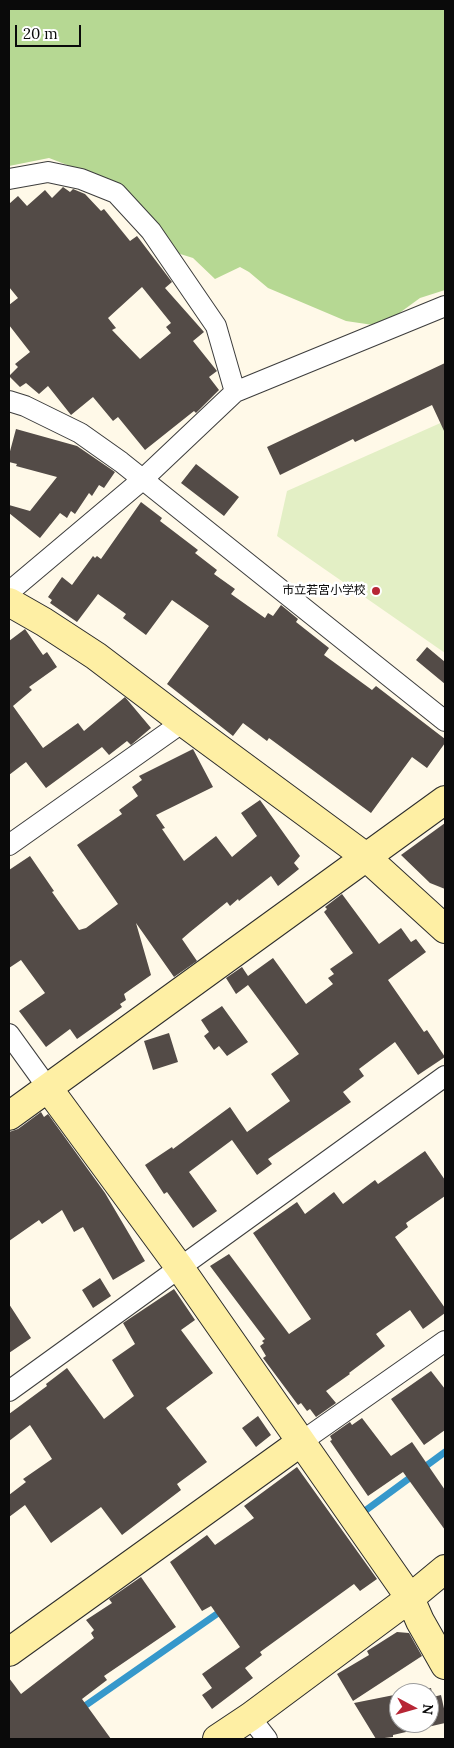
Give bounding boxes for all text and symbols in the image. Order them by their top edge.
scale bar [18,15,84,47]
text: 20 m [23,24,58,43]
place label: 市立若宮小学校 [282,584,366,598]
marker: 市立若宮小学校 [370,585,382,597]
north arrow [389,1683,439,1733]
text: N [418,1703,437,1716]

